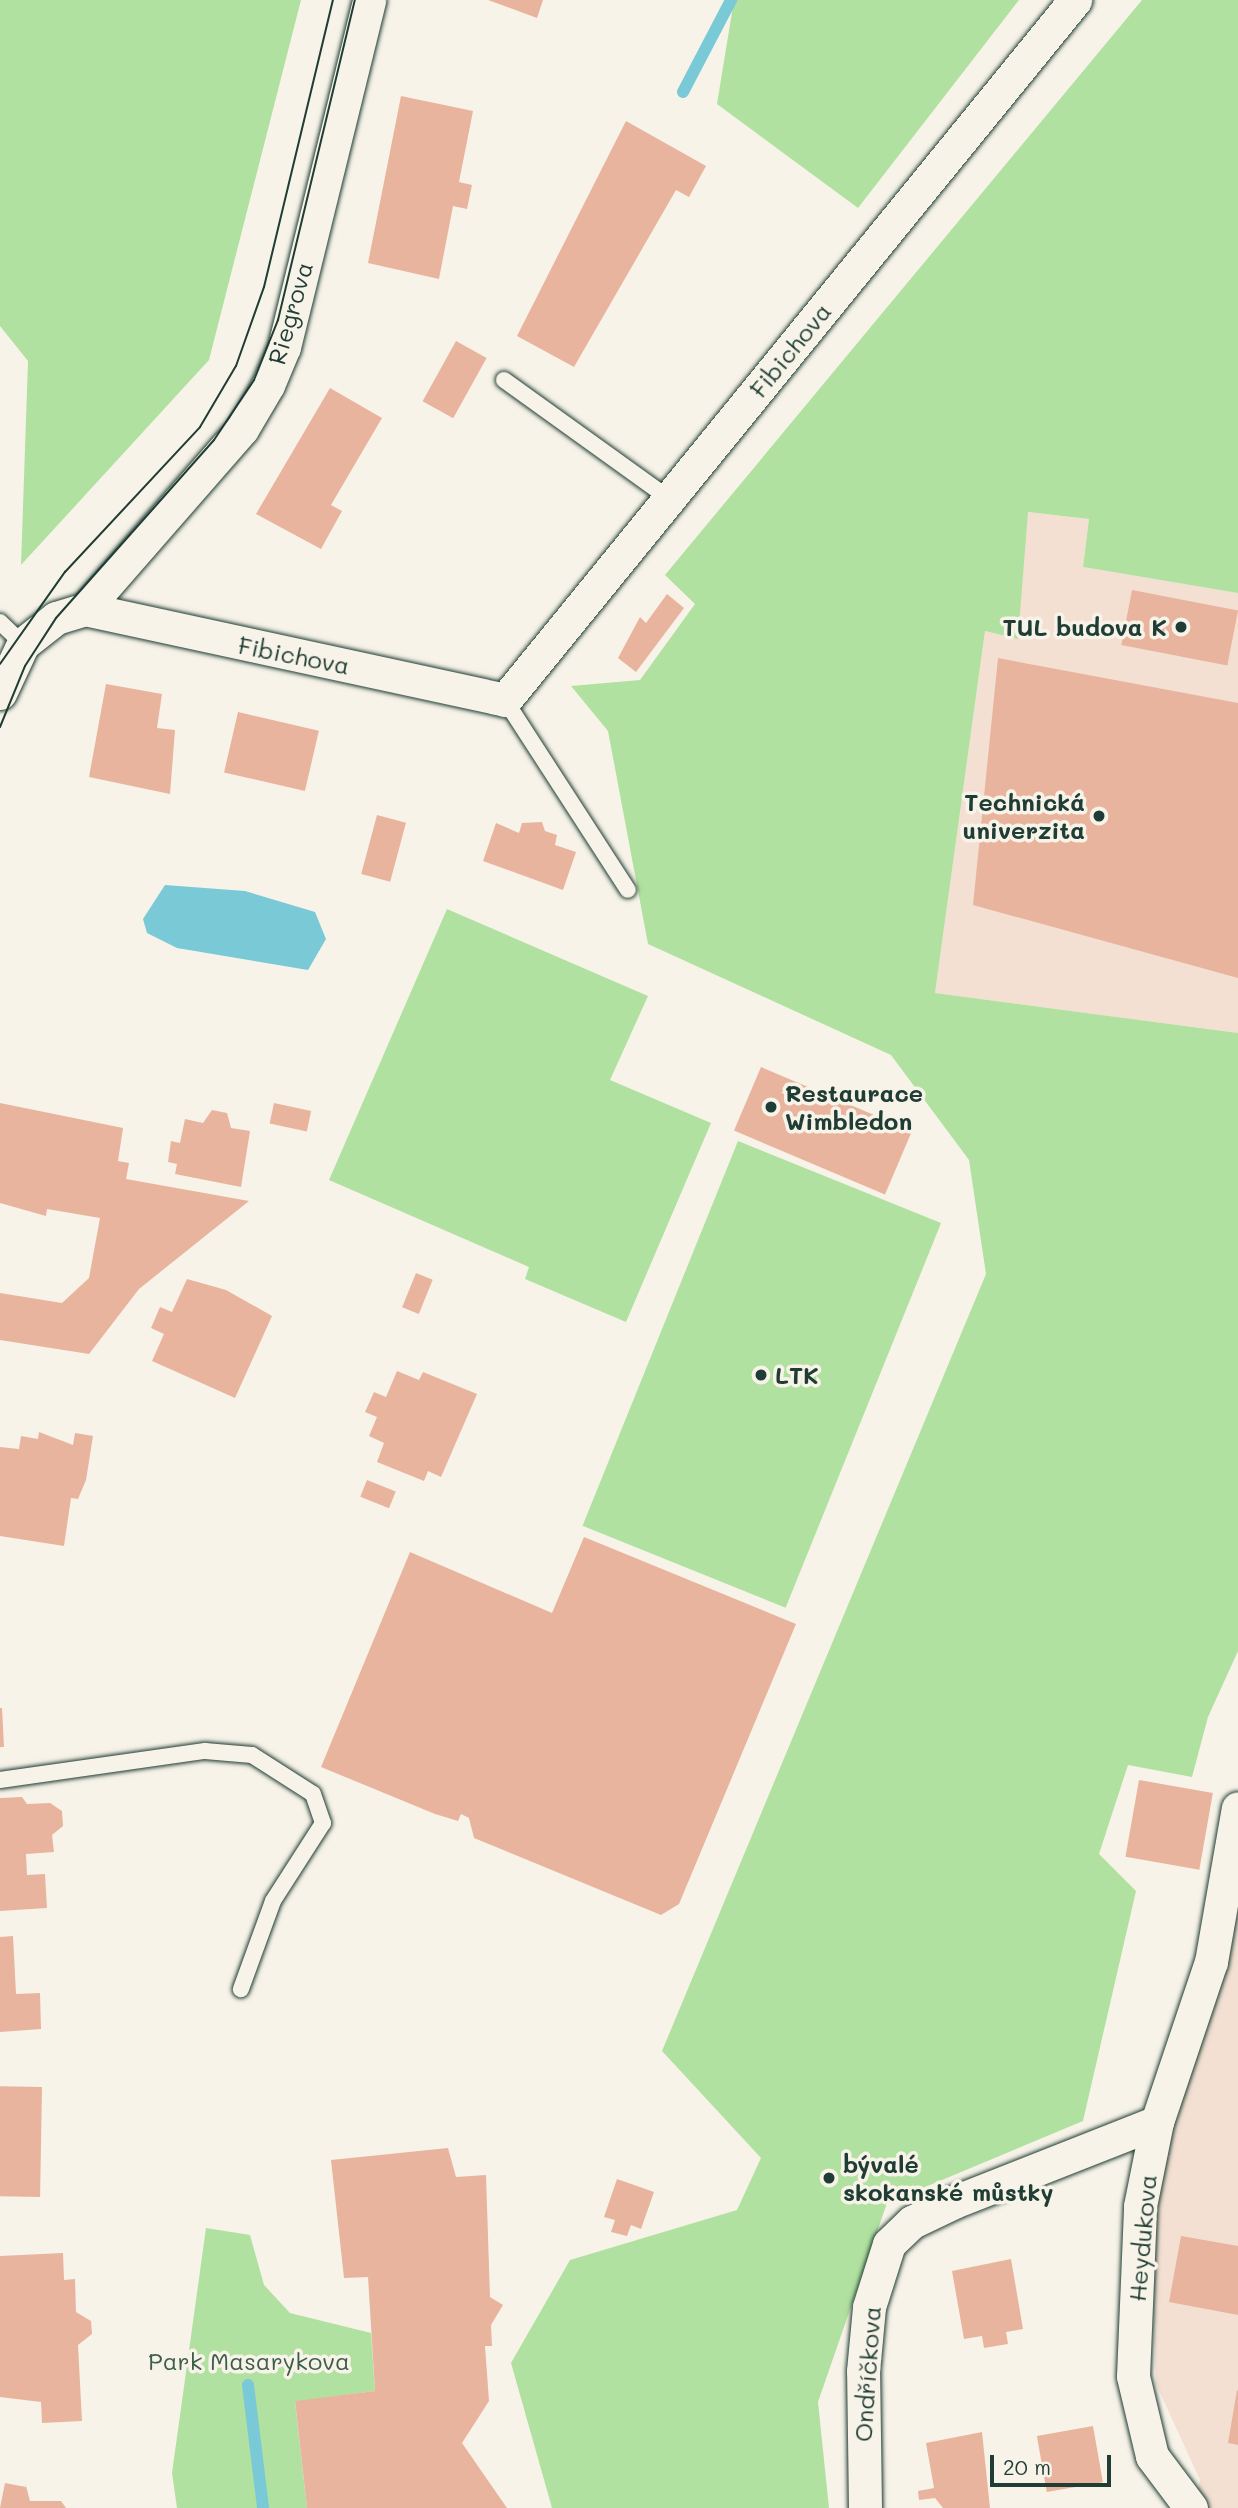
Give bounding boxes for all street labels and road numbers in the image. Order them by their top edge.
street label: Riegrova [262,258,318,368]
street label: Fibichova [743,297,837,403]
street label: Fibichova [236,630,352,680]
street label: Heydukova [1122,2173,1162,2303]
street label: Ondříčkova [848,2305,886,2443]

